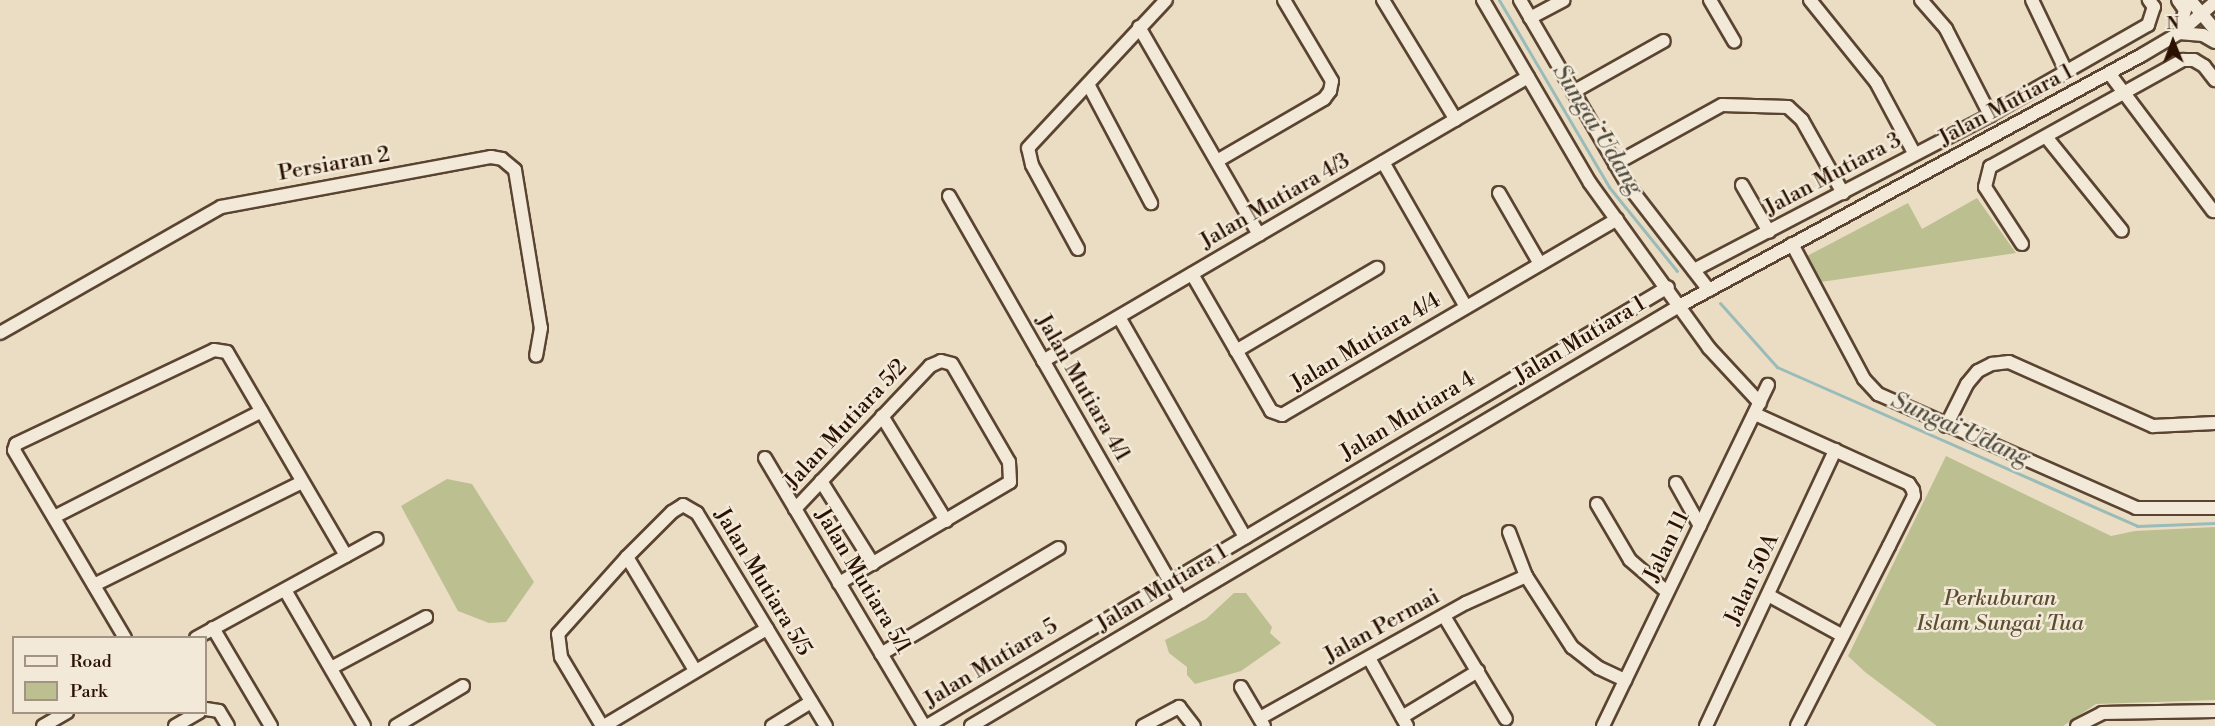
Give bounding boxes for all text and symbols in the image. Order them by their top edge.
north arrow [2143,12,2203,72]
text: N [2166,14,2179,34]
street label: Jalan Mutiara 1 [1934,58,2078,152]
water label: Sungai Udang [1545,59,1649,201]
street label: Jalan Mutiara 3 [1760,127,1906,221]
street label: Persiaran 2 [276,141,392,187]
street label: Jalan Mutiara 4/3 [1195,147,1355,255]
street label: Jalan Mutiara 4/4 [1287,287,1445,397]
street label: Jalan Mutiara 1 [1510,290,1650,390]
street label: Jalan Mutiara 4/1 [1030,310,1136,466]
street label: Jalan Mutiara 5/2 [779,354,913,494]
street label: Jalan Mutiara 4 [1336,366,1480,466]
water label: Sungai Udang [1886,387,2034,473]
street label: Jalan Mutiara 5/5 [709,503,817,661]
street label: Jalan Mutiara 5/1 [809,504,917,658]
street label: Jalan 11 [1639,506,1695,586]
street label: Jalan 50A [1719,529,1785,629]
street label: Jalan Mutiara 1 [1092,538,1232,638]
street label: Jalan Permai [1320,583,1444,669]
park label: Perkuburan Islam Sungai Tua [1916,585,2084,636]
street label: Jalan Mutiara 5 [919,613,1063,713]
legend [12,636,207,714]
text: Road [70,650,112,673]
text: Park [70,680,107,703]

